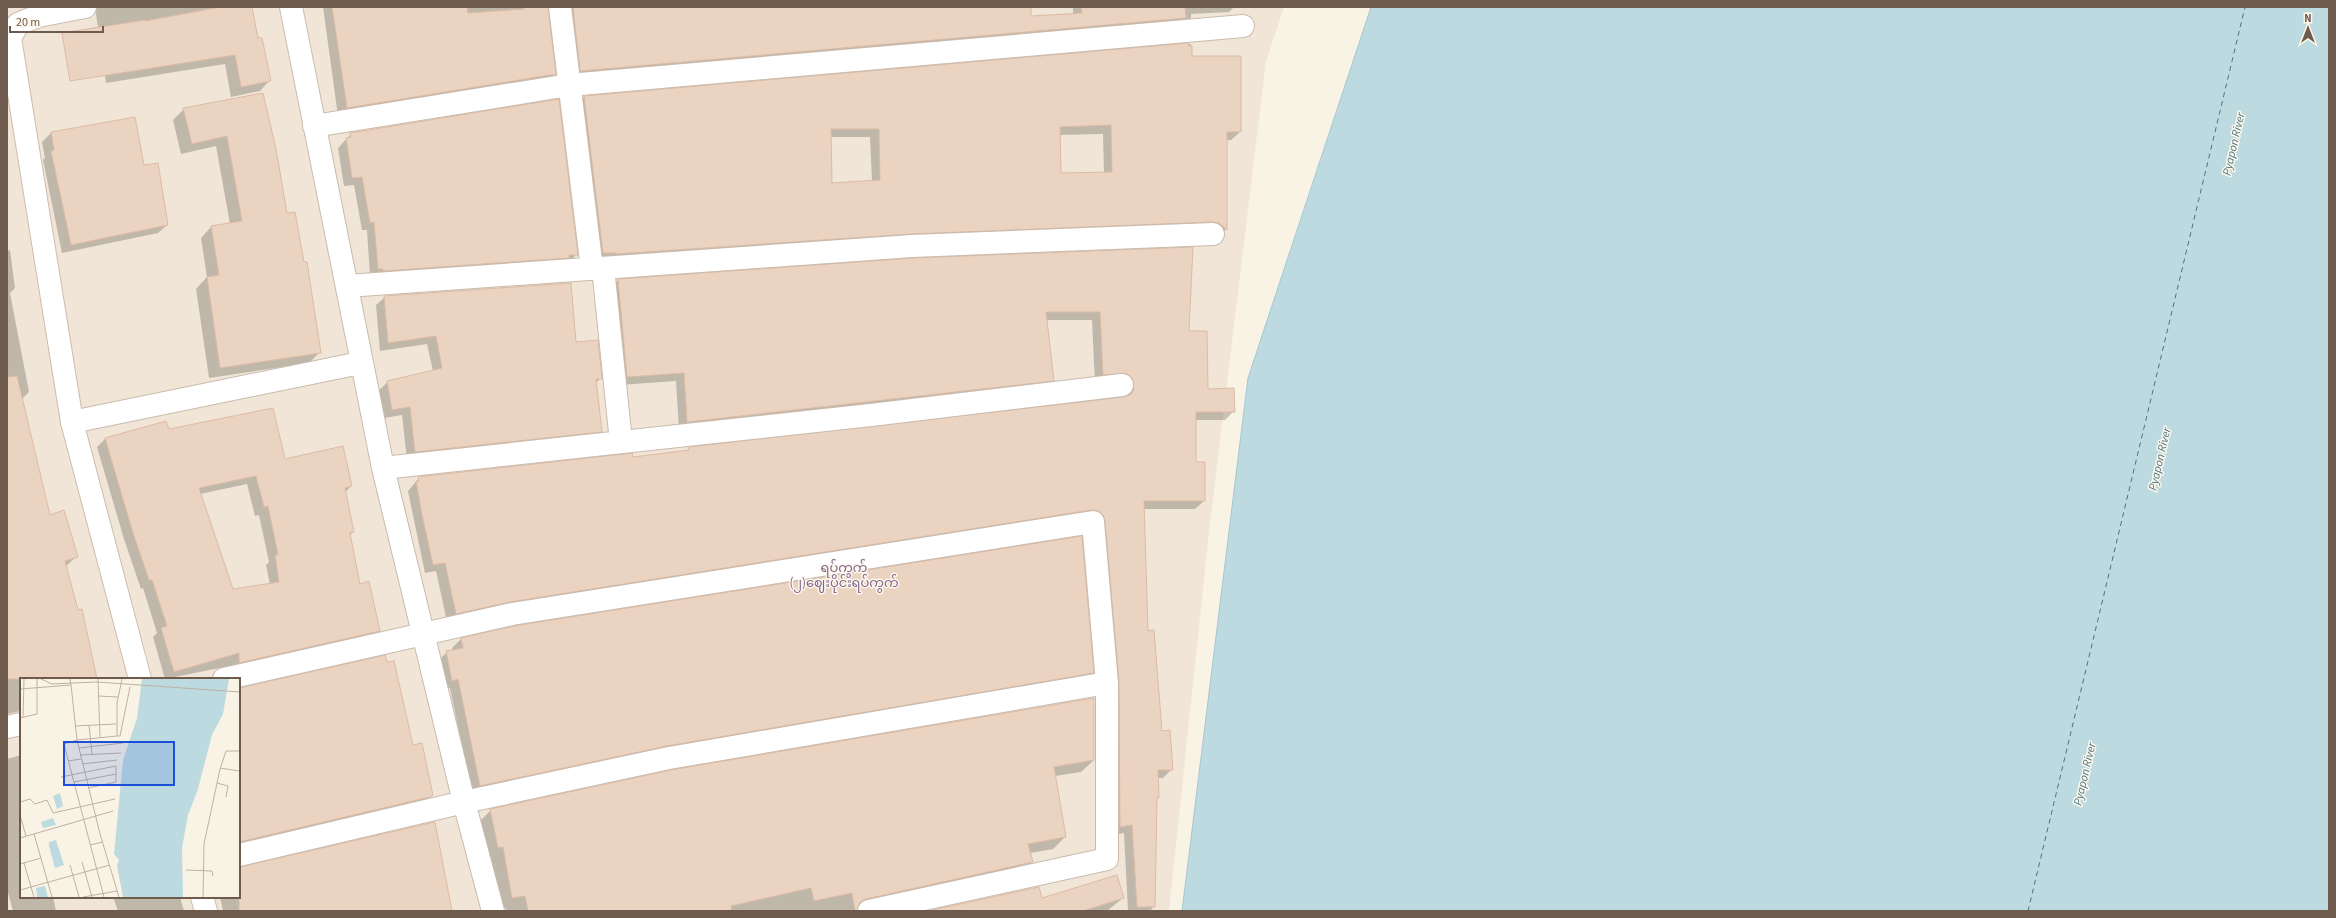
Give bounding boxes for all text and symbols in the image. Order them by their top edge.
scale bar [10,8,103,34]
north arrow [2288,8,2328,48]
text: N [2304,11,2312,26]
text: 20 m [16,14,40,31]
water label: Pyapon River [2218,110,2250,177]
water label: Pyapon River [2144,425,2176,492]
district label: ရပ်ကွက် (၂)ဈေးပိုင်းရပ်ကွက် [789,559,899,593]
inset map [20,678,240,898]
water label: Pyapon River [2069,740,2101,807]

